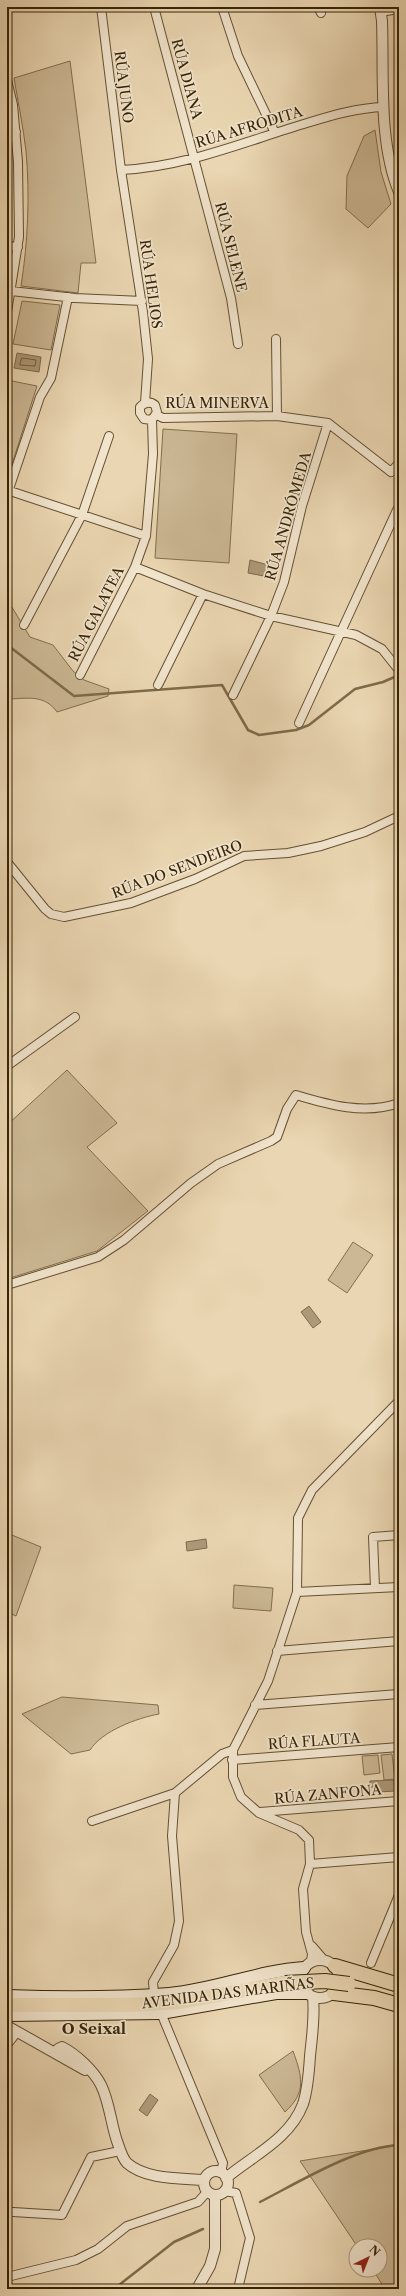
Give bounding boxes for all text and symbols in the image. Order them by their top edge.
street label: RÚA DIANA [168,36,208,122]
street label: RÚA JUNO [111,50,138,124]
street label: RÚA AFRODITA [193,101,305,152]
street label: RÚA SELENE [211,200,252,294]
street label: RÚA HELIOS [136,238,167,330]
street label: RÚA MINERVA [165,393,269,412]
street label: RÚA ANDRÓMEDA [260,449,315,582]
street label: RÚA GALATEA [63,562,128,665]
street label: RÚA DO SENDEIRO [109,835,245,902]
street label: RÚA FLAUTA [267,1728,361,1753]
street label: RÚA ZANFONA [273,1779,383,1808]
street label: AVENIDA DAS MARIÑAS [139,1972,315,2013]
district label: O Seixal [62,2019,126,2038]
north arrow [348,2238,388,2278]
text: N [367,2242,383,2259]

